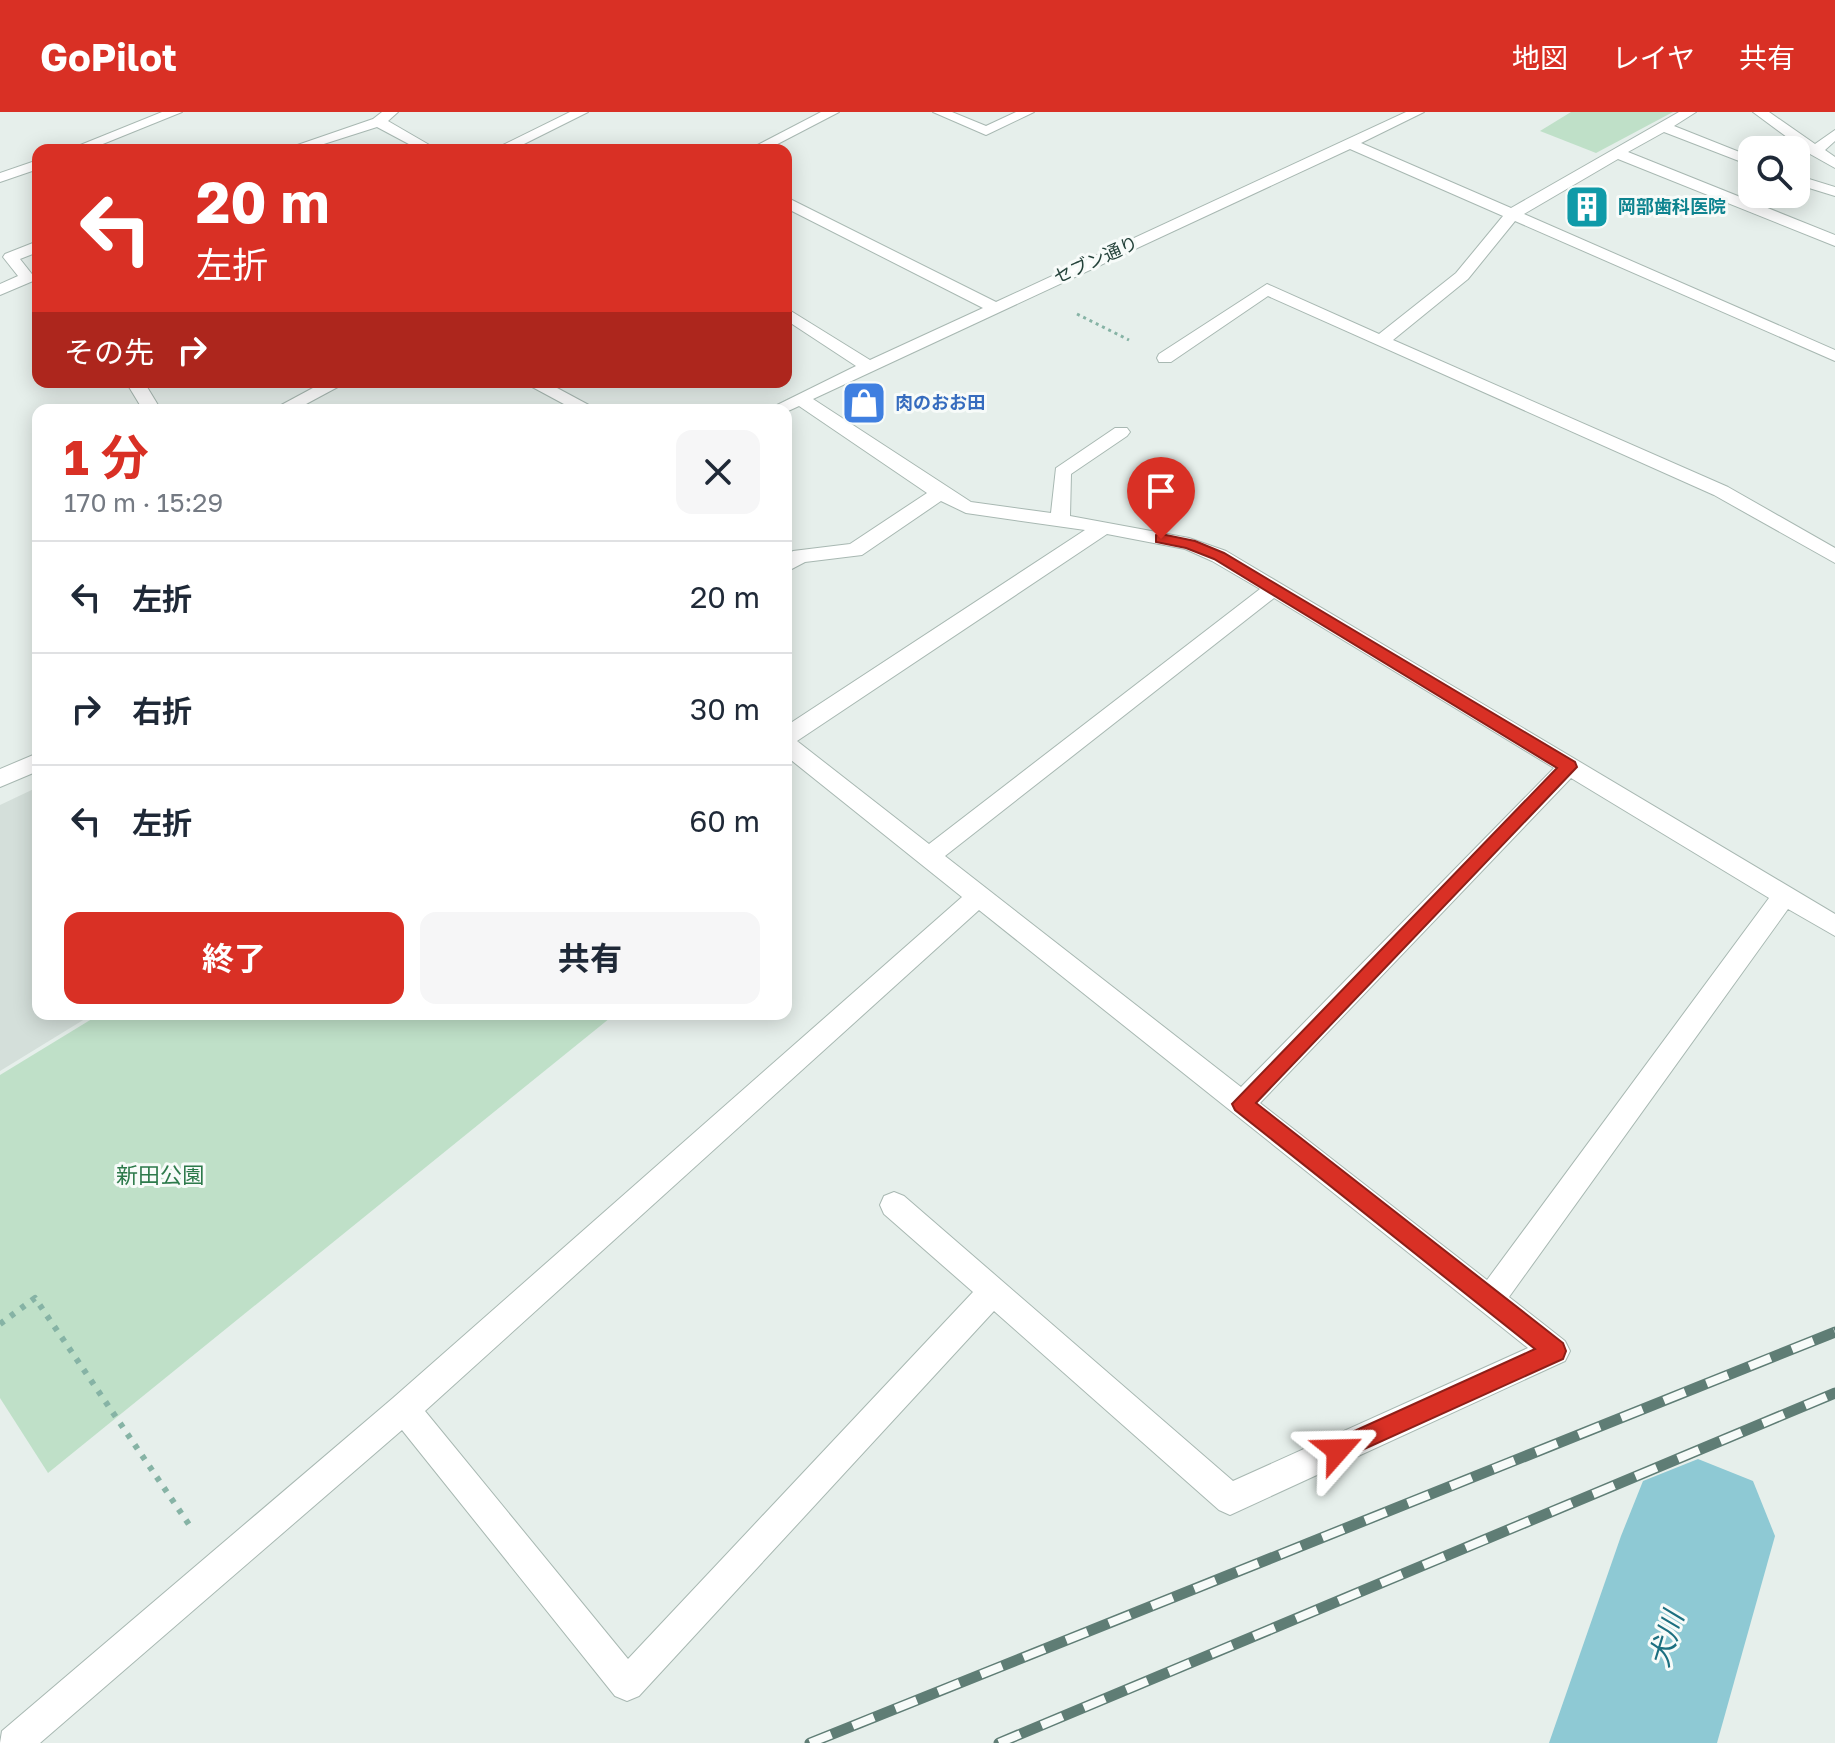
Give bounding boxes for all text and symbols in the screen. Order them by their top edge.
text: GoPilot [40,34,177,79]
text: 地図 [1512,41,1568,74]
text: レイヤ [1612,41,1695,74]
text: 共有 [1739,41,1795,74]
map controls [1738,136,1810,208]
button: search [1738,136,1810,208]
text: 20 m [196,168,330,235]
icon: left [64,176,168,280]
building icon: 岡部歯科医院 [1563,183,1611,231]
place label: 岡部歯科医院 [1618,195,1726,217]
street label: セブン通り [1050,231,1141,287]
text: 左折 [196,243,268,286]
icon: right [170,328,214,372]
text: その先 [64,334,154,370]
shop icon: 肉のおお田 [840,379,888,427]
place label: 肉のおお田 [895,391,985,413]
text: 1 分 [64,428,149,486]
button: close [676,430,760,514]
pin [1127,457,1195,539]
icon: arrive [1139,469,1183,513]
text: 170 m · 15:29 [64,487,223,518]
icon: left [64,575,108,619]
text: 20 m [690,579,760,615]
text: 左折 [132,581,192,617]
icon: right [64,687,108,731]
text: 30 m [690,691,760,727]
text: 右折 [132,693,192,729]
icon: left [64,799,108,843]
text: 60 m [689,803,760,839]
text: 左折 [132,805,192,841]
button: 終了 [64,912,404,1004]
button: 共有 [420,912,760,1004]
park label: 新田公園 [116,1161,204,1188]
position arrow [1296,1408,1380,1492]
water label: 犬川 [1642,1604,1690,1670]

